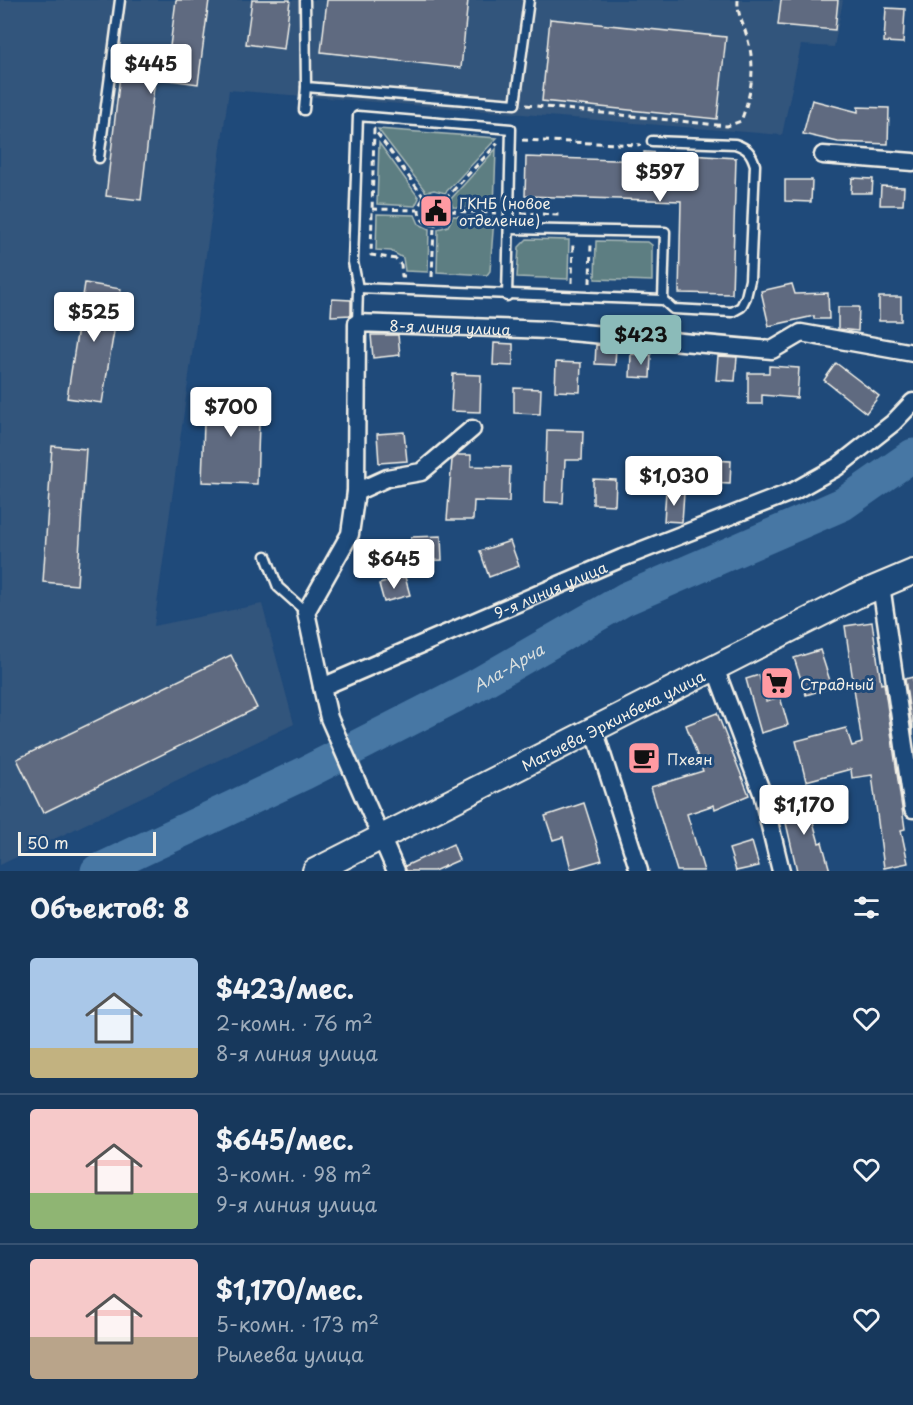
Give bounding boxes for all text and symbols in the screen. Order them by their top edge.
pin: $445 [115,44,187,95]
text: $445 [125,48,177,78]
pin: $597 [624,152,696,203]
text: $597 [636,156,684,186]
place label: ГКНБ (новое отделение) [459,191,551,231]
public building icon: ГКНБ (новое отделение) [418,193,454,229]
pin: $525 [58,292,130,343]
text: $525 [68,296,120,326]
street label: 8-я линия улица [389,313,512,340]
pin: $423 [605,315,677,366]
text: $423 [614,319,668,349]
pin: $700 [195,387,267,438]
text: $700 [204,391,258,421]
pin: $1,030 [625,456,723,507]
text: $1,030 [639,460,709,490]
pin: $645 [358,539,430,590]
text: $645 [367,543,421,573]
street label: 9-я линия улица [490,554,611,623]
water label: Ала-Арча [468,636,549,697]
street label: Матыева Эркинбека улица [517,663,709,776]
supermarket icon: Страдный [759,665,795,701]
place label: Страдный [800,672,874,695]
cafe icon: Пхеян [626,740,662,776]
place label: Пхеян [667,747,713,770]
pin: $1,170 [755,785,853,836]
text: $1,170 [774,789,835,819]
scale bar [18,829,156,856]
text: 50 m [27,830,68,854]
text: Объектов: 8 [30,888,190,927]
icon: filters [850,891,883,924]
text: $423/мес. [216,969,354,1008]
icon: home [78,982,150,1054]
icon: heart [850,1002,883,1035]
text: 2-комн. · 76 m² [216,1008,373,1038]
text: 8-я линия улица [216,1038,378,1068]
text: $645/мес. [216,1120,354,1159]
icon: home [78,1133,150,1205]
icon: heart [850,1153,883,1186]
text: 3-комн. · 98 m² [216,1159,372,1189]
text: 9-я линия улица [216,1189,377,1219]
text: $1,170/мес. [216,1270,364,1309]
icon: home [78,1283,150,1355]
icon: heart [850,1303,883,1336]
text: 5-комн. · 173 m² [216,1309,379,1339]
text: Рылеева улица [216,1339,363,1369]

